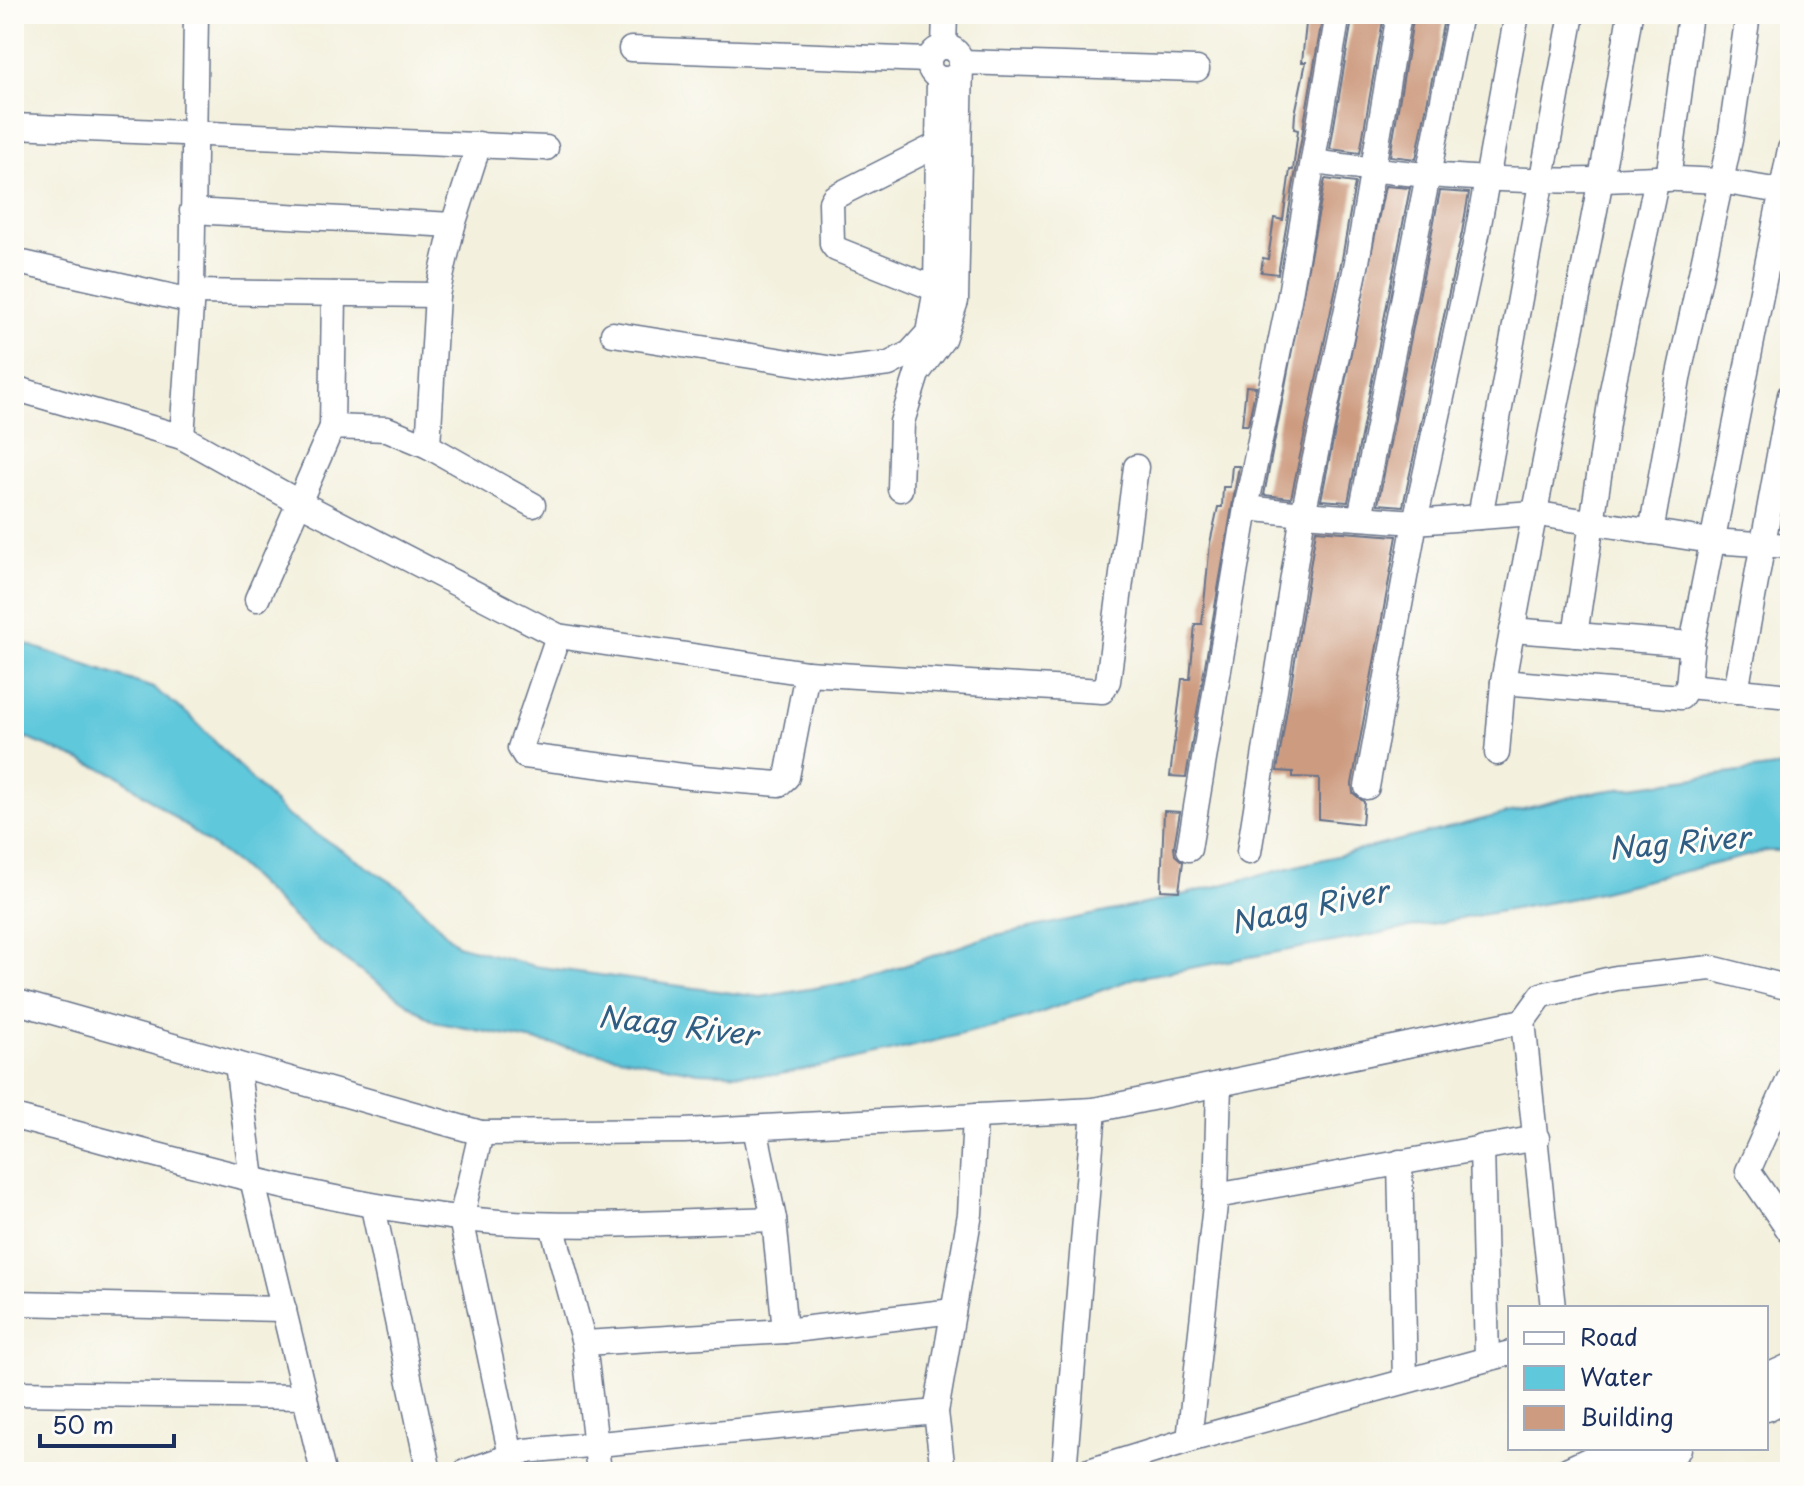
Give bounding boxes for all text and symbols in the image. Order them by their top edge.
water label: Nag River [1607,812,1755,870]
water label: Naag River [1226,865,1396,944]
water label: Naag River [596,992,764,1057]
legend [1508,1306,1768,1450]
text: Road [1580,1318,1638,1354]
text: Water [1580,1358,1653,1394]
scale bar [40,1398,174,1448]
text: Building [1580,1398,1674,1434]
text: 50 m [52,1406,114,1442]

